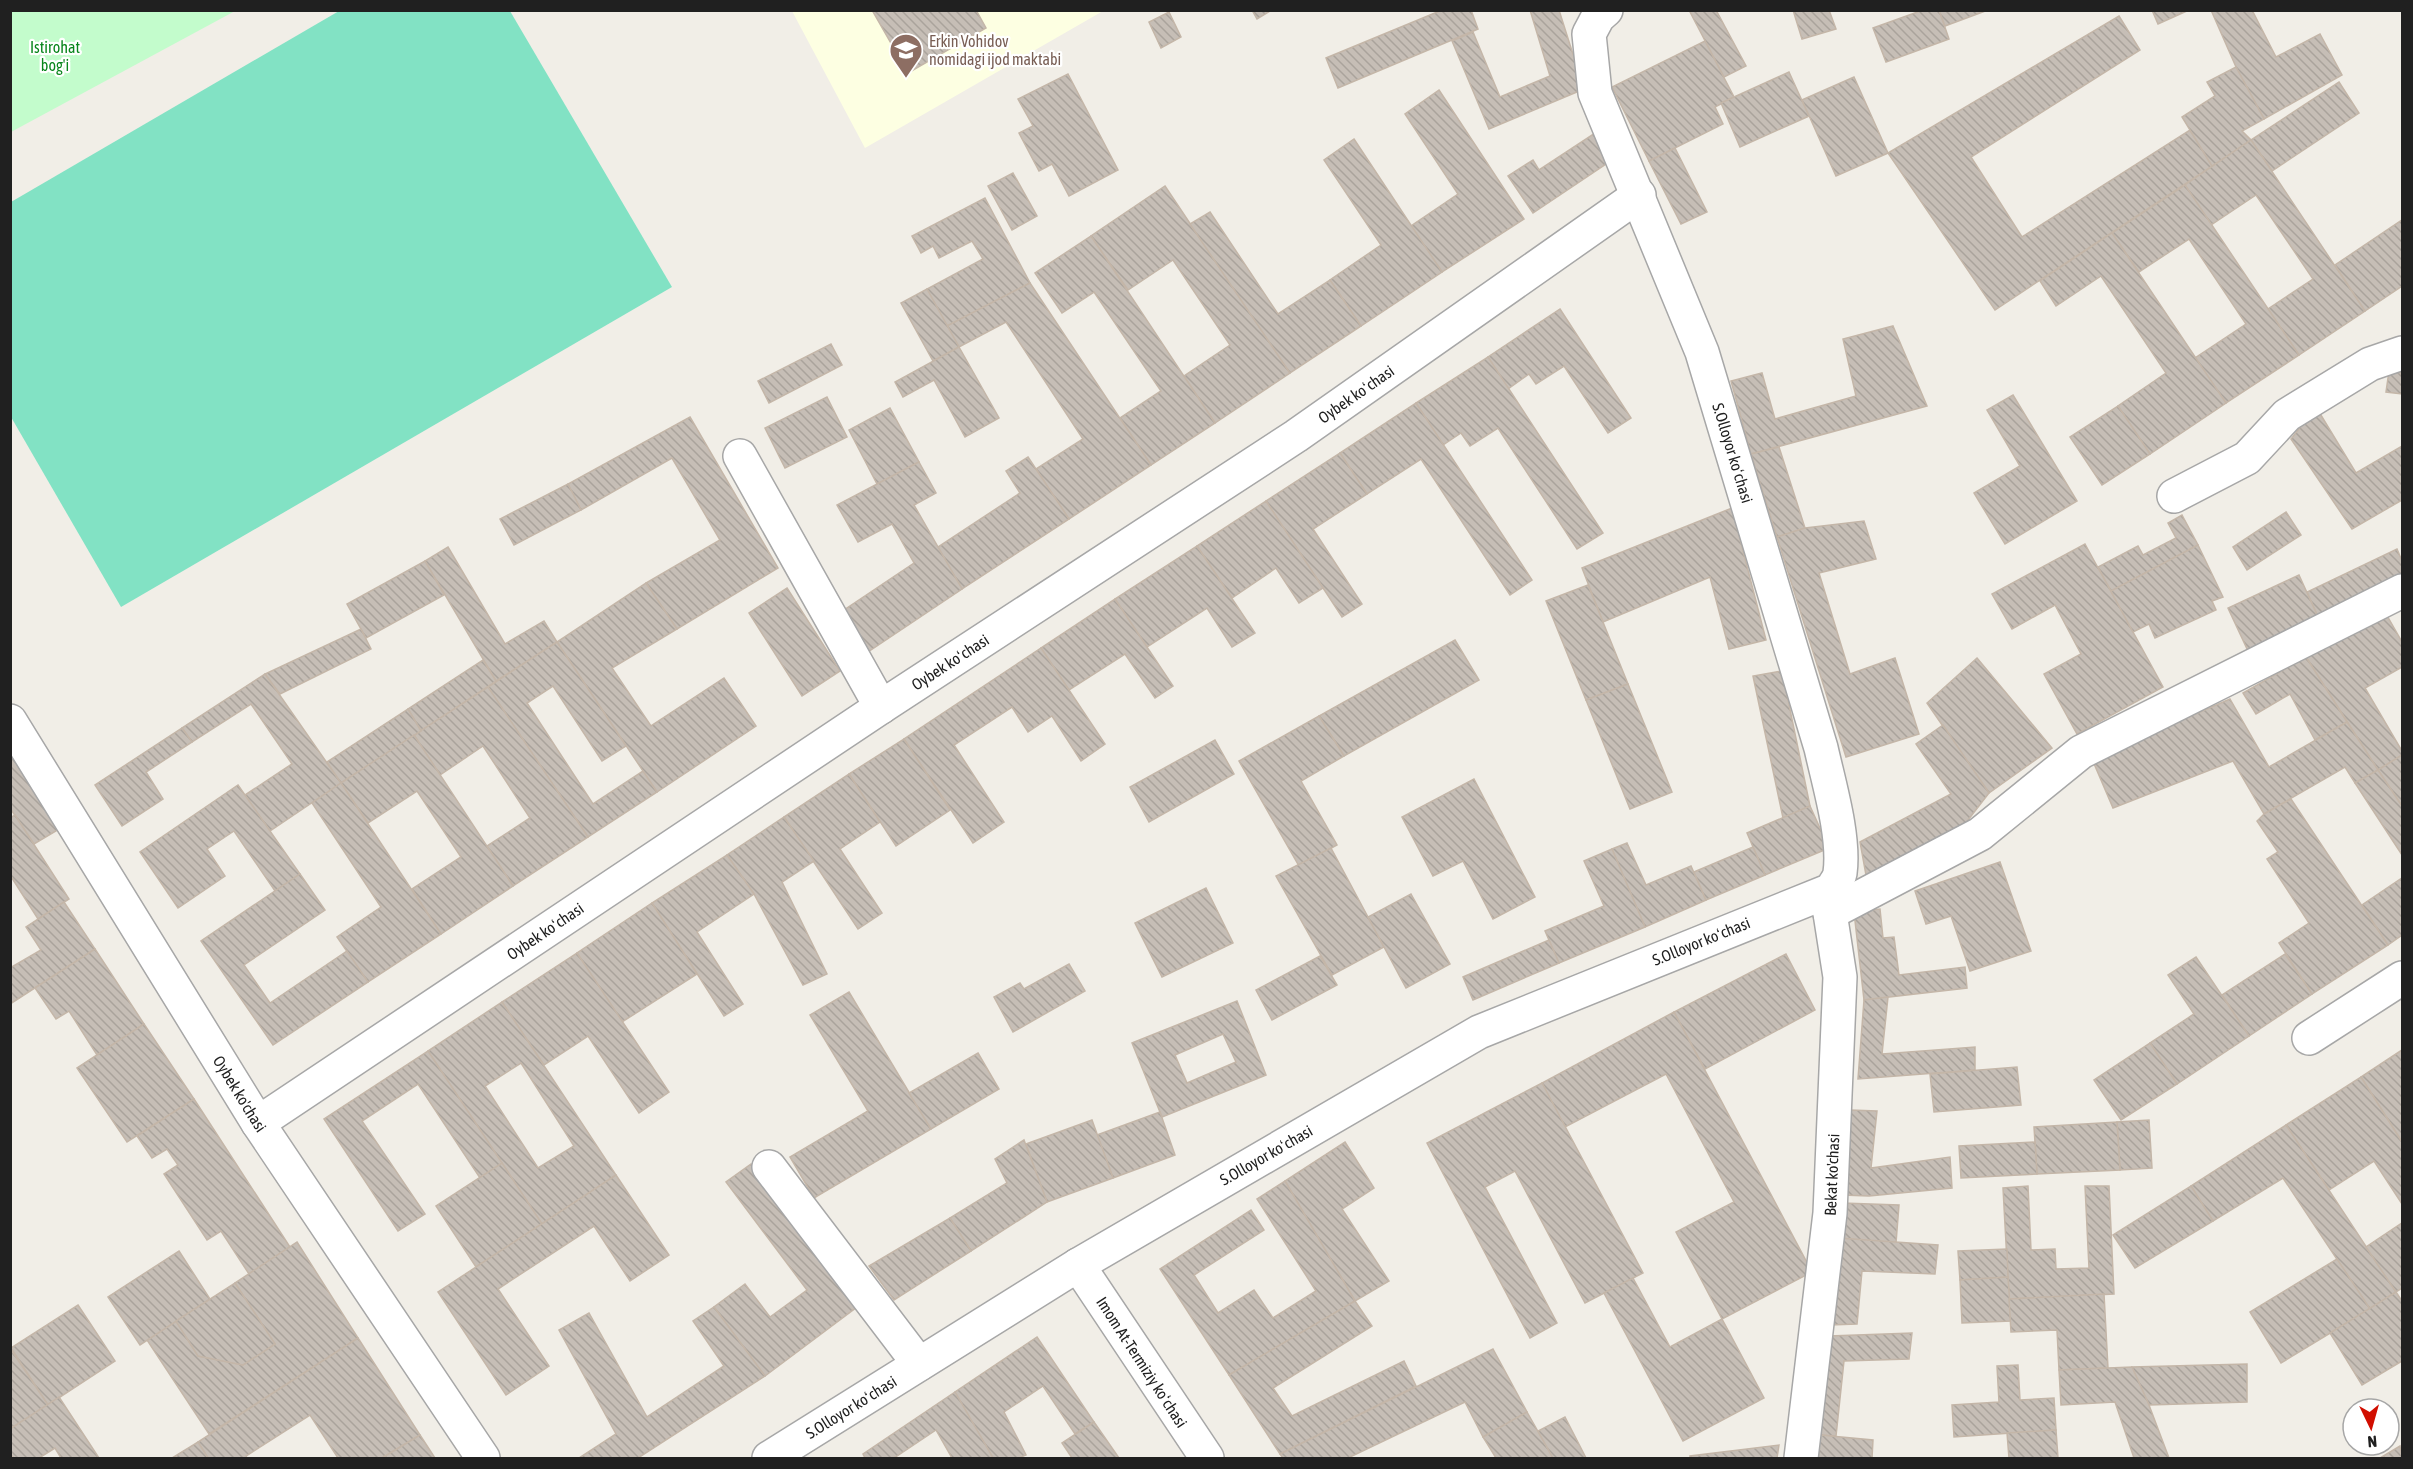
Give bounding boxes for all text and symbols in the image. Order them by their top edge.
school or university icon: Erkin Vohidov nomidagi ijod maktabi [888,32,924,79]
place label: Erkin Vohidov nomidagi ijod maktabi [929,32,1061,69]
park label: Istirohat bog'i [30,38,80,75]
street label: Oybek koʻchasi [1315,361,1398,428]
street label: S.Olloyor koʻchasi [1708,401,1757,506]
street label: Oybek koʻchasi [908,630,992,694]
street label: Oybek koʻchasi [503,899,587,964]
street label: S.Olloyor koʻchasi [1650,913,1753,970]
street label: Oybek ko'chasi [210,1052,270,1135]
street label: S.Olloyor koʻchasi [1217,1121,1316,1190]
street label: Bekat ko'chasi [1821,1133,1842,1216]
street label: Imom At-Termiziy koʻchasi [1092,1293,1191,1431]
street label: S.Olloyor koʻchasi [802,1372,900,1443]
north arrow [2341,1397,2401,1457]
text: N [2367,1433,2378,1451]

